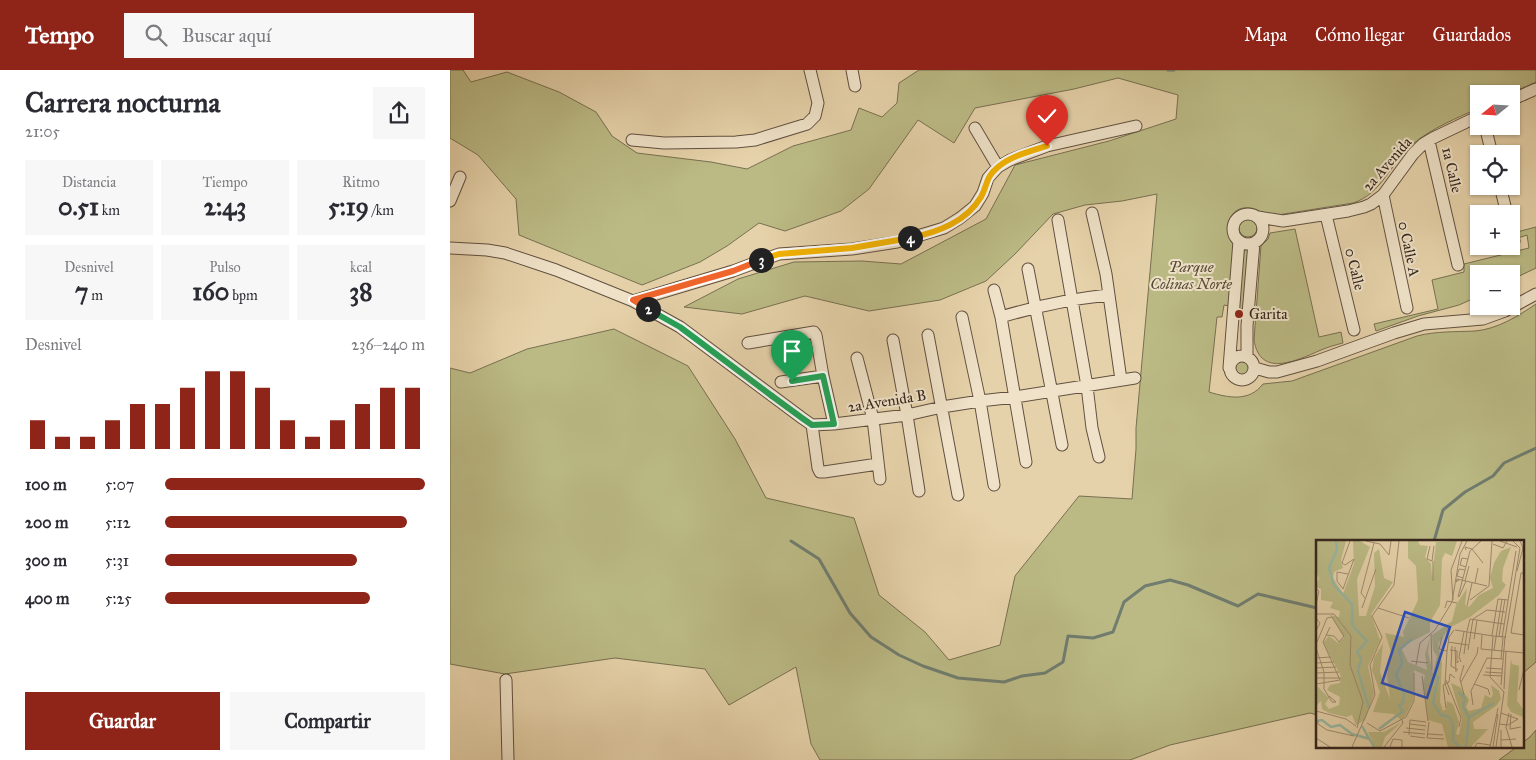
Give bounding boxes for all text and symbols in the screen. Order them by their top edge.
search box [124,13,474,58]
text: Tempo [25,20,94,50]
icon: search [142,21,170,49]
text: Buscar aquí [182,24,271,47]
text: Mapa [1244,24,1287,46]
text: Cómo llegar [1315,24,1405,46]
text: Guardados [1433,24,1511,46]
text: Carrera nocturna [25,85,220,120]
north arrow [1470,85,1520,135]
map controls [1470,85,1520,315]
button: share [373,87,425,139]
pin [1026,95,1068,146]
icon: check [1033,102,1061,130]
text: 21:05 [25,122,60,141]
street label: 2a Avenida [1359,133,1416,195]
street label: 1a Calle [1438,145,1466,195]
button: locate [1470,145,1520,195]
text: Distancia [62,174,116,191]
text: Tiempo [202,174,248,191]
text: Ritmo [342,174,380,191]
text: 0.51 [58,191,99,222]
text: 2:43 [204,191,246,222]
text: 5:19 [328,191,369,222]
text: km [99,202,120,219]
text: /km [369,202,394,219]
button: + [1470,205,1520,255]
street label: 0 Calle A [1394,220,1424,278]
pin: 4 [898,226,922,250]
text: 4 [907,230,914,247]
street label: 0 Calle [1341,246,1369,292]
pin: 3 [748,248,774,272]
text: 3 [759,252,764,269]
park label: Parque Colinas Norte [1150,258,1232,293]
text: Desnivel [64,259,114,276]
text: Pulso [209,259,241,276]
text: kcal [350,259,372,276]
button: − [1470,265,1520,315]
text: 7 [75,276,88,307]
text: 160 [192,276,229,307]
text: 38 [349,276,373,307]
text: m [88,287,103,304]
text: bpm [229,287,258,304]
pin: 2 [636,296,660,322]
text: 2 [645,301,652,318]
place label: Garita [1249,305,1288,323]
marker: Garita [1233,308,1245,320]
pin [771,330,813,381]
text: Desnivel [25,335,81,354]
text: 236–240 m [351,335,425,354]
icon: arrive [778,337,806,365]
street label: 2a Avenida B [847,386,927,416]
text: 100 m [25,475,67,494]
text: 5:07 [105,475,134,494]
text: 200 m [25,513,68,532]
text: 5:12 [105,513,131,532]
inset map [1316,540,1524,748]
text: 300 m [25,551,67,570]
text: 5:31 [105,551,129,570]
text: 400 m [25,589,69,608]
text: 5:25 [105,589,132,608]
button: Guardar [25,692,220,750]
button: Compartir [230,692,425,750]

